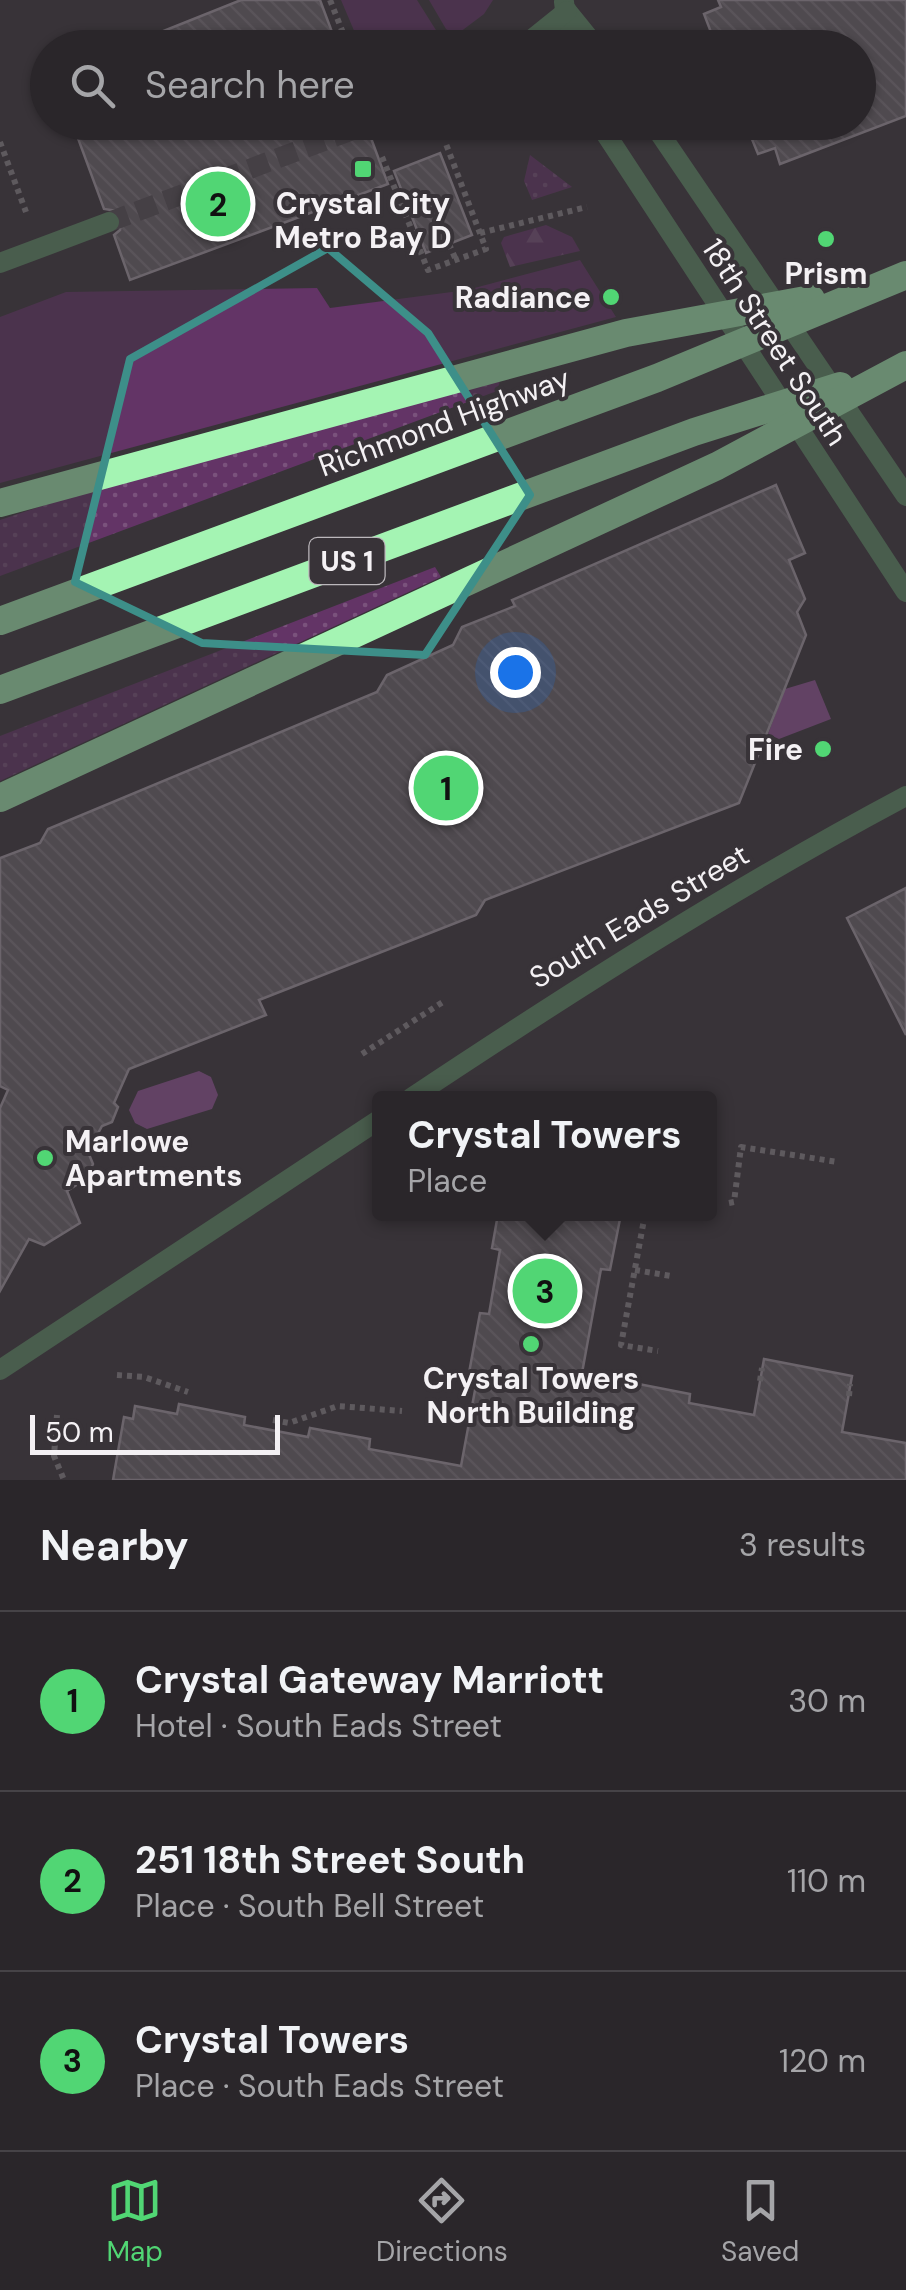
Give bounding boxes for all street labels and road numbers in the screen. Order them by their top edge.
street label: 18th Street South [694,231,856,453]
street label: Richmond Highway [313,358,575,486]
road number: US 1 [310,538,384,584]
street label: South Eads Street [522,835,756,997]

